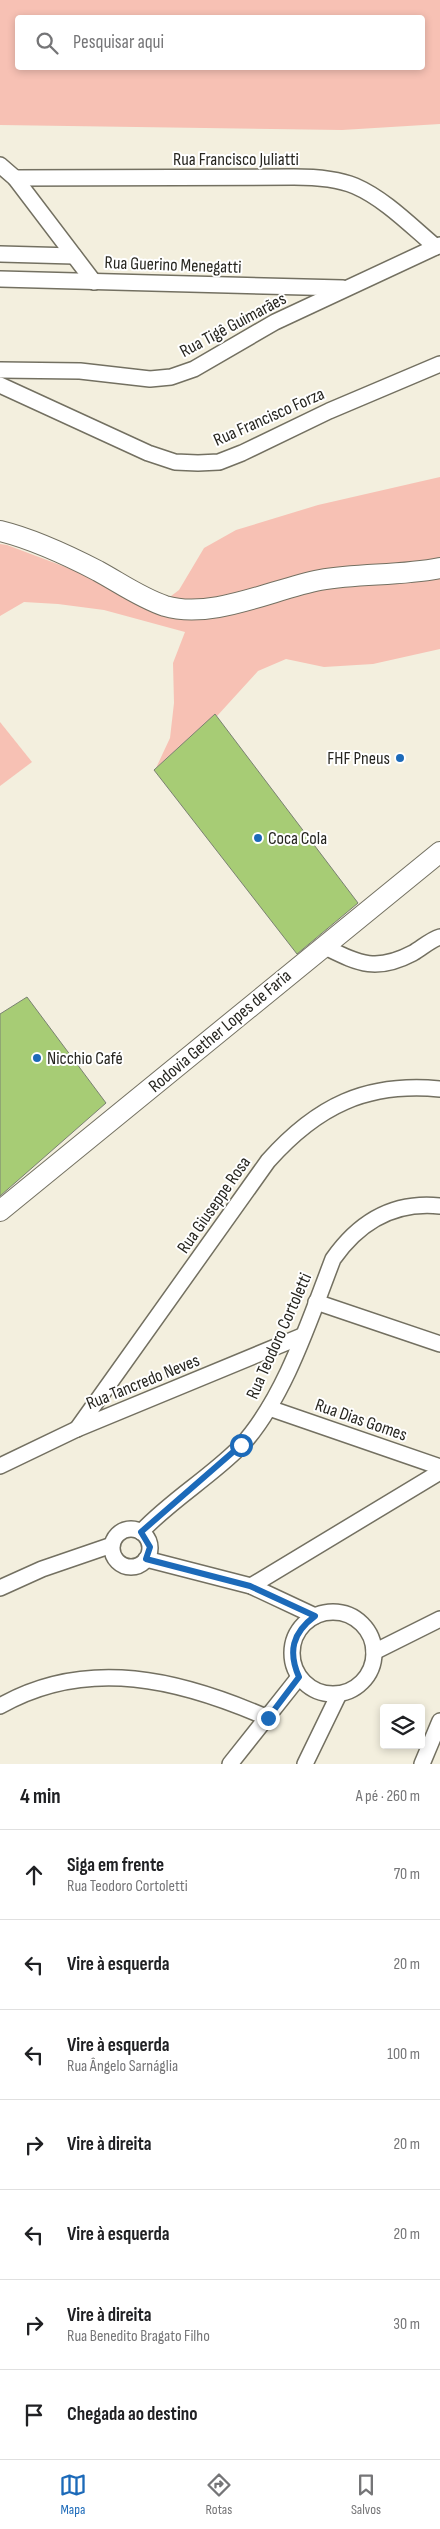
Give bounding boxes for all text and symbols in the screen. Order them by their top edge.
search box [15,15,425,70]
icon: search [33,29,61,57]
text: Pesquisar aqui [73,31,164,54]
street label: Rua Francisco Juliatti [173,149,299,170]
street label: Rua Guerino Menegatti [104,252,242,278]
street label: Rua Tigê Guimarães [176,288,290,362]
street label: Rua Francisco Forza [210,383,328,451]
place label: FHF Pneus [327,748,390,769]
marker: FHF Pneus [394,752,406,764]
place label: Coca Cola [268,828,327,849]
marker: Coca Cola [252,832,264,844]
street label: Rodovia Gether Lopes de Faria [144,965,296,1097]
place label: Nicchio Café [47,1048,123,1069]
marker: Nicchio Café [31,1052,43,1064]
street label: Rua Giuseppe Rosa [173,1153,255,1257]
street label: Rua Teodoro Cortoletti [242,1270,316,1402]
street label: Rua Tancredo Neves [83,1350,203,1414]
street label: Rua Dias Gomes [312,1394,410,1446]
route start [230,1434,253,1457]
map controls [380,1704,425,1749]
button: layers [380,1704,425,1749]
route end [257,1707,280,1730]
text: 4 min [20,1784,61,1809]
text: A pé · 260 m [356,1787,420,1806]
text: Siga em frente [67,1854,164,1877]
icon: ahead [20,1861,48,1889]
text: 70 m [394,1865,420,1884]
text: Rua Teodoro Cortoletti [67,1877,188,1896]
icon: left [20,1951,48,1979]
text: Vire à esquerda [67,1953,169,1976]
text: 20 m [393,1955,420,1974]
text: Vire à esquerda [67,2034,169,2057]
icon: left [20,2041,48,2069]
text: 100 m [387,2045,420,2064]
text: Rua Ângelo Sarnáglia [67,2057,178,2076]
icon: right [20,2131,48,2159]
text: Vire à direita [67,2133,151,2156]
text: 20 m [393,2135,420,2154]
icon: left [20,2221,48,2249]
text: Vire à esquerda [67,2223,169,2246]
text: 20 m [393,2225,420,2244]
text: Vire à direita [67,2304,151,2327]
icon: right [20,2311,48,2339]
text: 30 m [393,2315,420,2334]
text: Rua Benedito Bragato Filho [67,2327,210,2346]
icon: arrive [20,2401,48,2429]
text: Chegada ao destino [67,2403,197,2426]
tab: Mapa [59,2471,87,2518]
tab: Rotas [205,2471,233,2518]
tab: Salvos [351,2471,381,2518]

